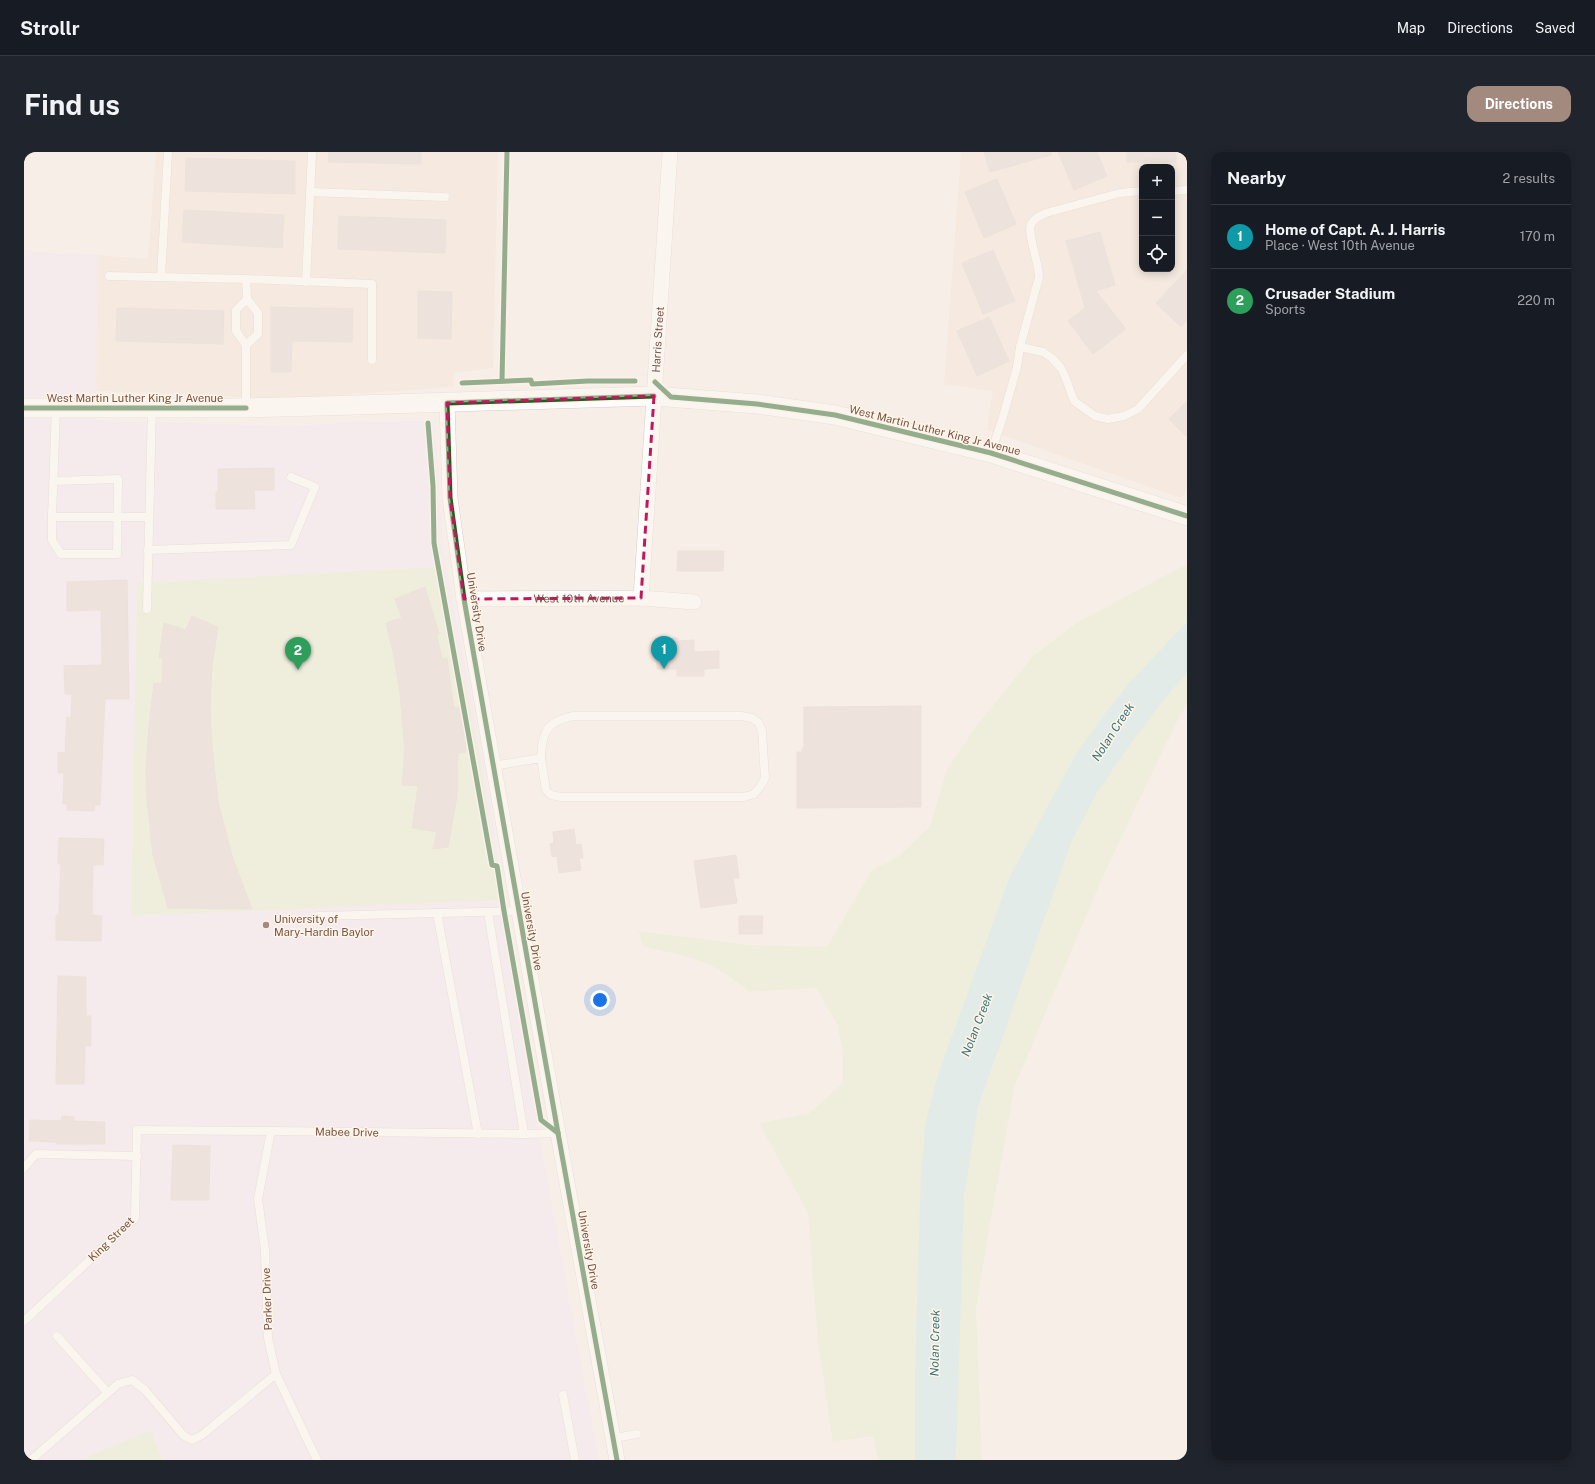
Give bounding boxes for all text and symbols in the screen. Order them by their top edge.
text: Strollr [20,17,79,39]
text: Map [1397,20,1425,36]
text: Directions [1447,20,1513,36]
text: Saved [1535,20,1575,36]
button: Directions [1467,86,1571,122]
text: Find us [24,88,120,121]
map controls [1139,164,1175,272]
button: + [1139,164,1175,200]
text: Nearby [1227,168,1286,188]
text: 2 results [1503,171,1555,186]
button: − [1139,200,1175,236]
text: Home of Capt. A. J. Harris [1265,221,1445,238]
text: 1 [1237,229,1243,244]
text: 170 m [1520,229,1555,244]
button: locate [1139,236,1175,272]
text: Place · West 10th Avenue [1265,238,1415,253]
text: Crusader Stadium [1265,285,1395,302]
text: 2 [1236,293,1244,308]
text: 220 m [1517,293,1555,308]
text: Sports [1265,302,1305,317]
street label: Harris Street [650,306,666,373]
street label: West Martin Luther King Jr Avenue [47,392,223,404]
street label: West Martin Luther King Jr Avenue [848,403,1022,457]
street label: University Drive [465,571,489,653]
street label: West 10th Avenue [533,592,625,605]
pin: 1 [651,636,677,669]
pin: 2 [285,637,311,670]
water label: Nolan Creek [1089,700,1137,764]
street label: University Drive [519,891,545,971]
place label: University of Mary-Hardin Baylor [274,913,374,938]
marker: University of Mary-Hardin Baylor [261,920,271,930]
your location [590,990,610,1010]
water label: Nolan Creek [959,991,996,1059]
street label: Mabee Drive [315,1125,379,1139]
street label: University Drive [576,1210,602,1290]
street label: King Street [86,1214,136,1264]
street label: Parker Drive [260,1267,274,1331]
water label: Nolan Creek [927,1309,943,1376]

